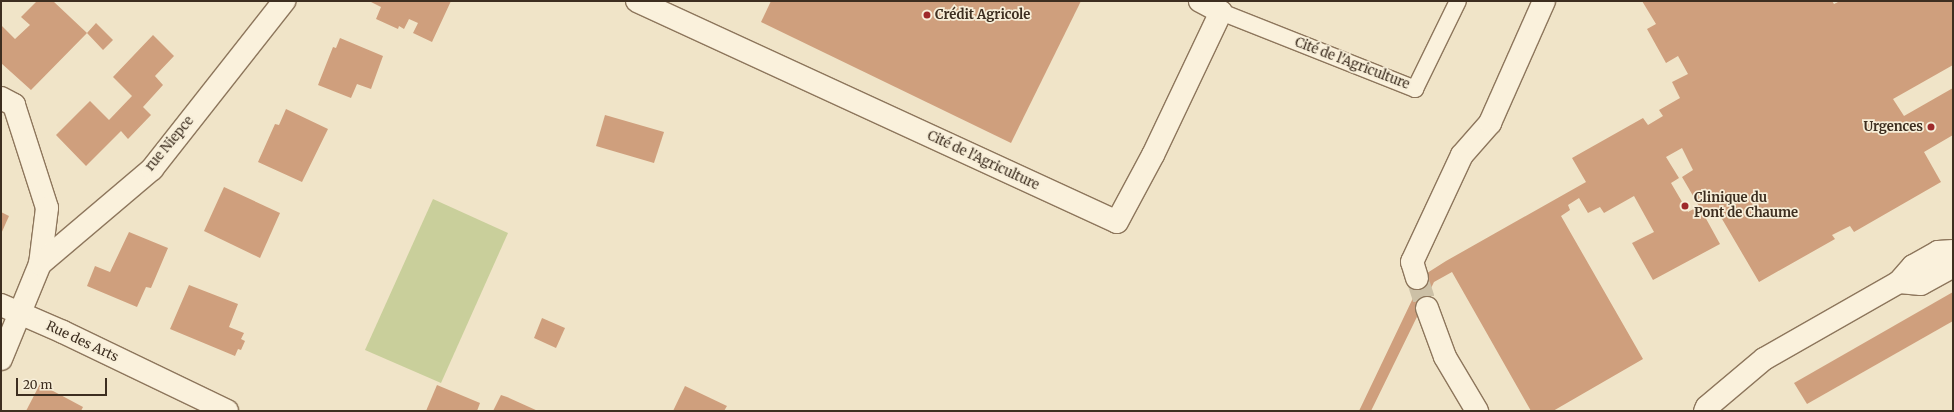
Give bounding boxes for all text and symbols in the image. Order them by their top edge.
place label: Crédit Agricole [935,7,1030,23]
marker: Crédit Agricole [922,10,932,20]
street label: Cité de l'Agriculture [1292,35,1412,93]
street label: rue Niepce [143,114,197,174]
place label: Urgences [1864,119,1923,135]
marker: Urgences [1926,122,1936,132]
street label: Cité de l'Agriculture [925,128,1041,194]
place label: Clinique du Pont de Chaume [1694,191,1798,222]
marker: Clinique du Pont de Chaume [1679,200,1691,212]
street label: Rue des Arts [43,319,121,365]
scale bar [18,370,109,396]
text: 20 m [23,377,52,392]

